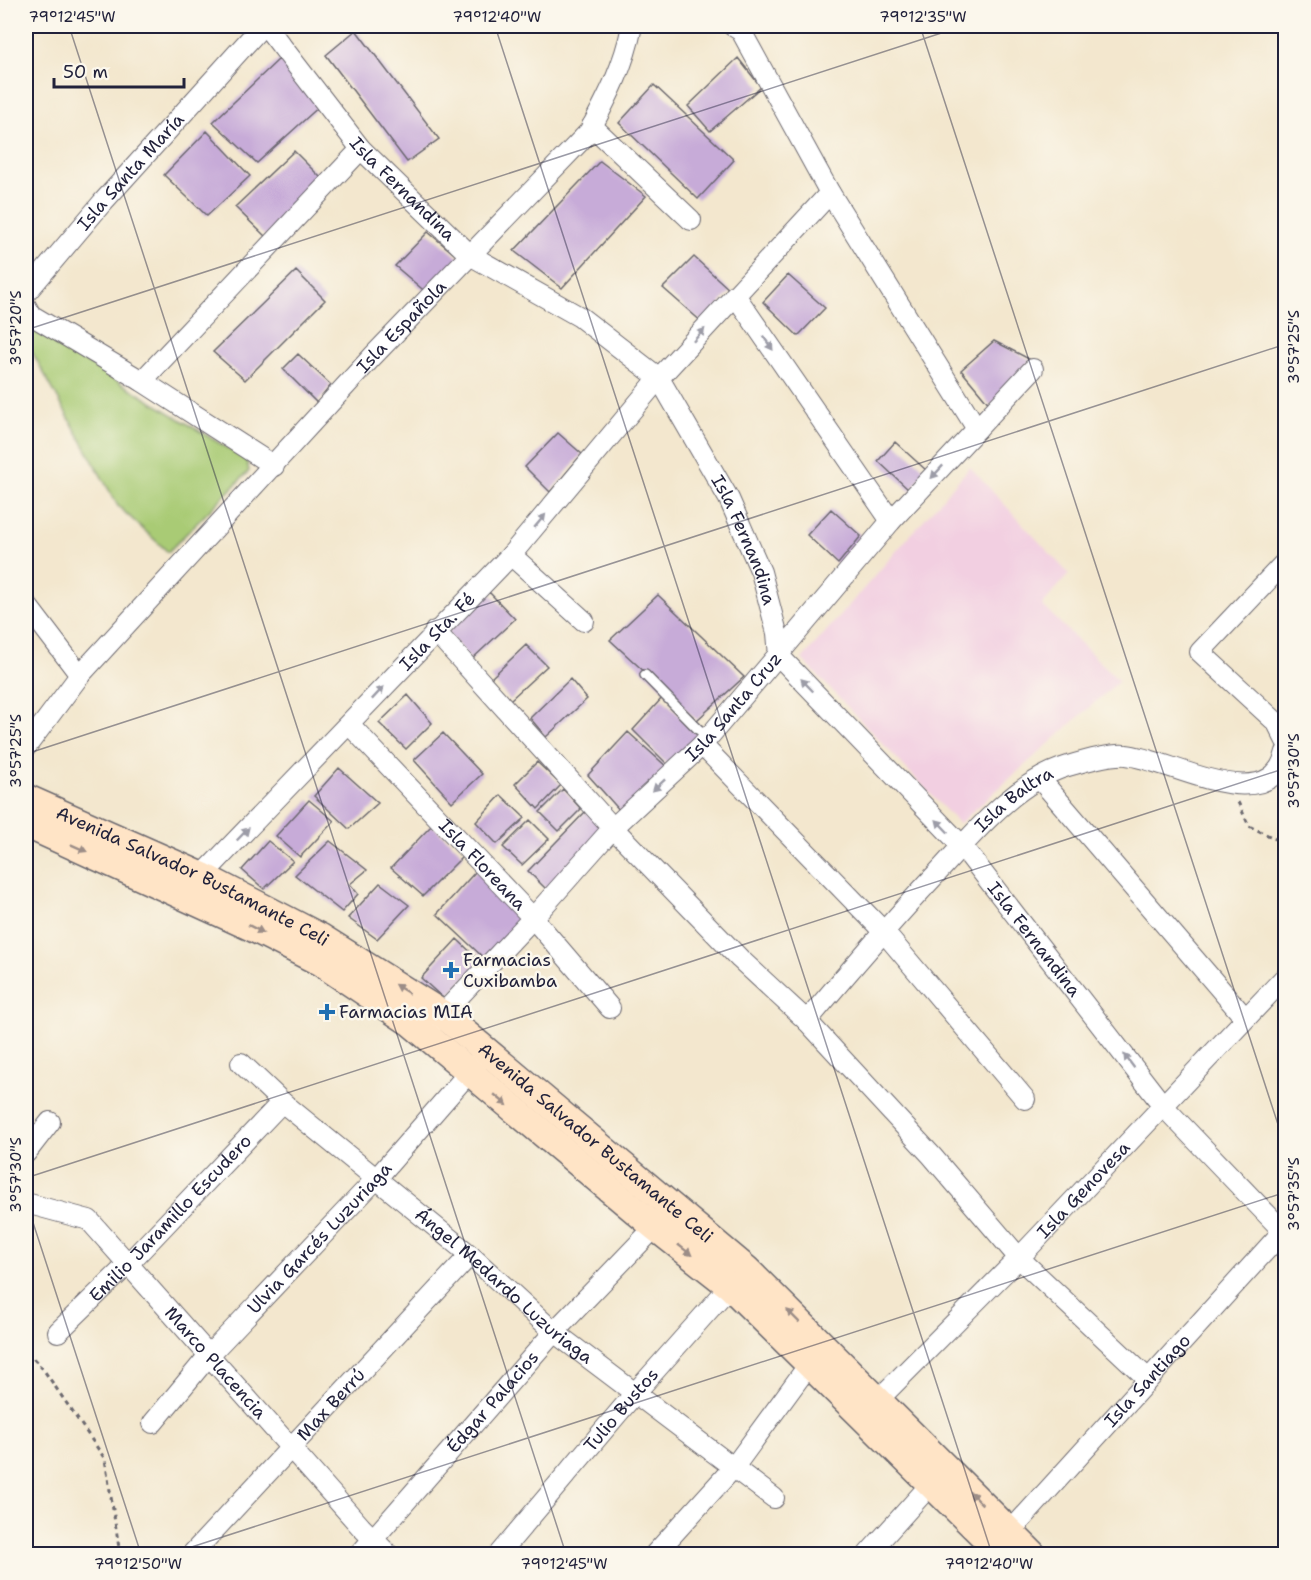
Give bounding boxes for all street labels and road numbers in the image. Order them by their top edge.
street label: Isla Santa María [72,108,189,236]
street label: Isla Fernandina [344,132,461,246]
street label: Isla Española [351,275,452,378]
street label: Isla Fernandina [706,470,781,608]
street label: Isla Sta. Fé [394,587,480,676]
street label: Isla Santa Cruz [680,647,787,767]
street label: Isla Baltra [969,761,1057,837]
street label: Avenida Salvador Bustamante Celi [52,801,334,952]
street label: Isla Floreana [433,814,532,916]
street label: Isla Fernandina [982,877,1086,1002]
street label: Avenida Salvador Bustamante Celi [473,1037,718,1248]
street label: Emilio Jaramillo Escudero [84,1129,257,1307]
street label: Isla Genovesa [1032,1136,1135,1244]
street label: Ulvia Garcés Luzuriaga [242,1157,397,1319]
street label: Ángel Medardo Luzuriaga [410,1203,598,1369]
street label: Marco Placencia [159,1301,272,1424]
street label: Isla Santiago [1099,1329,1196,1432]
street label: Édgar Palacios [442,1346,544,1458]
street label: Max Berrú [291,1363,371,1446]
street label: Tulio Bustos [579,1363,664,1457]

